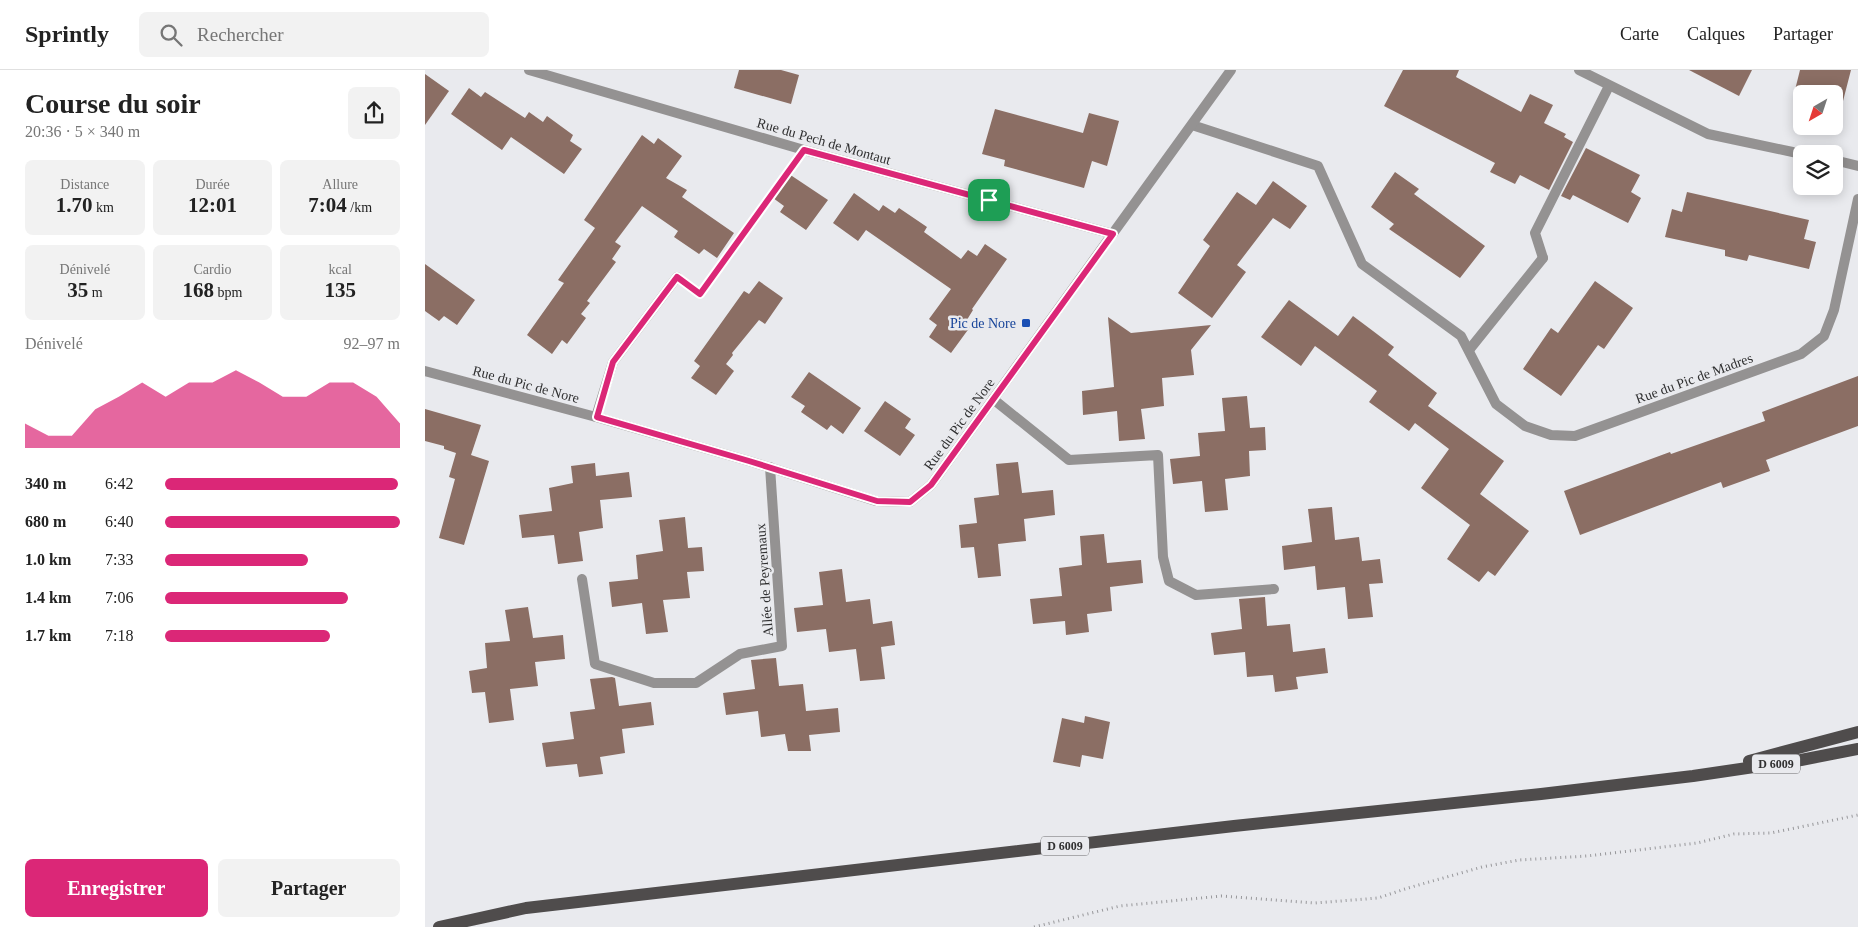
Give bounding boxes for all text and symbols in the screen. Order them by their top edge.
search box [139,12,489,57]
text: Sprintly [25,21,109,47]
icon: search [157,21,185,49]
text: Rechercher [197,24,284,45]
text: Carte [1620,24,1659,44]
text: Calques [1687,24,1745,44]
text: Partager [1773,24,1833,44]
north arrow [1793,85,1843,135]
map controls [1793,85,1843,195]
button: share [348,87,400,139]
text: Course du soir [25,88,201,119]
street label: Rue du Pech de Montaut [755,115,893,168]
text: 20:36 · 5 × 340 m [25,123,140,140]
button: layers [1793,145,1843,195]
text: Distance [60,177,109,192]
text: Durée [195,177,230,192]
text: Allure [322,177,358,192]
pin [968,179,1010,221]
icon: arrive [975,186,1003,214]
text: 1.70 [56,193,93,217]
text: 12:01 [188,193,237,217]
text: 7:04 [308,193,347,217]
text: km [93,200,114,215]
text: /km [347,200,372,215]
text: Dénivelé [60,262,110,277]
text: Cardio [193,262,232,277]
text: kcal [328,262,352,277]
text: 35 [67,278,88,302]
text: 168 [183,278,214,302]
text: 135 [324,278,356,302]
text: m [88,285,103,300]
text: bpm [214,285,242,300]
place label: Pic de Nore [950,316,1016,331]
marker: Pic de Nore [1020,317,1032,329]
text: Dénivelé [25,335,83,352]
text: 92–97 m [344,335,400,352]
street label: Rue du Pic de Madres [1634,350,1755,407]
street label: Rue du Pic de Nore [471,363,581,406]
street label: Rue du Pic de Nore [921,376,998,473]
text: 340 m [25,475,66,492]
text: 6:42 [105,475,133,492]
text: 680 m [25,513,66,530]
text: 6:40 [105,513,133,530]
street label: Allée de Peyremaux [753,523,776,637]
text: 1.0 km [25,551,71,568]
text: 7:33 [105,551,133,568]
text: 1.4 km [25,589,71,606]
text: 7:06 [105,589,133,606]
text: 1.7 km [25,627,71,644]
text: 7:18 [105,627,133,644]
road number: D 6009 [1752,754,1800,774]
road number: D 6009 [1041,836,1089,856]
button: Enregistrer [25,859,208,917]
button: Partager [218,859,400,917]

